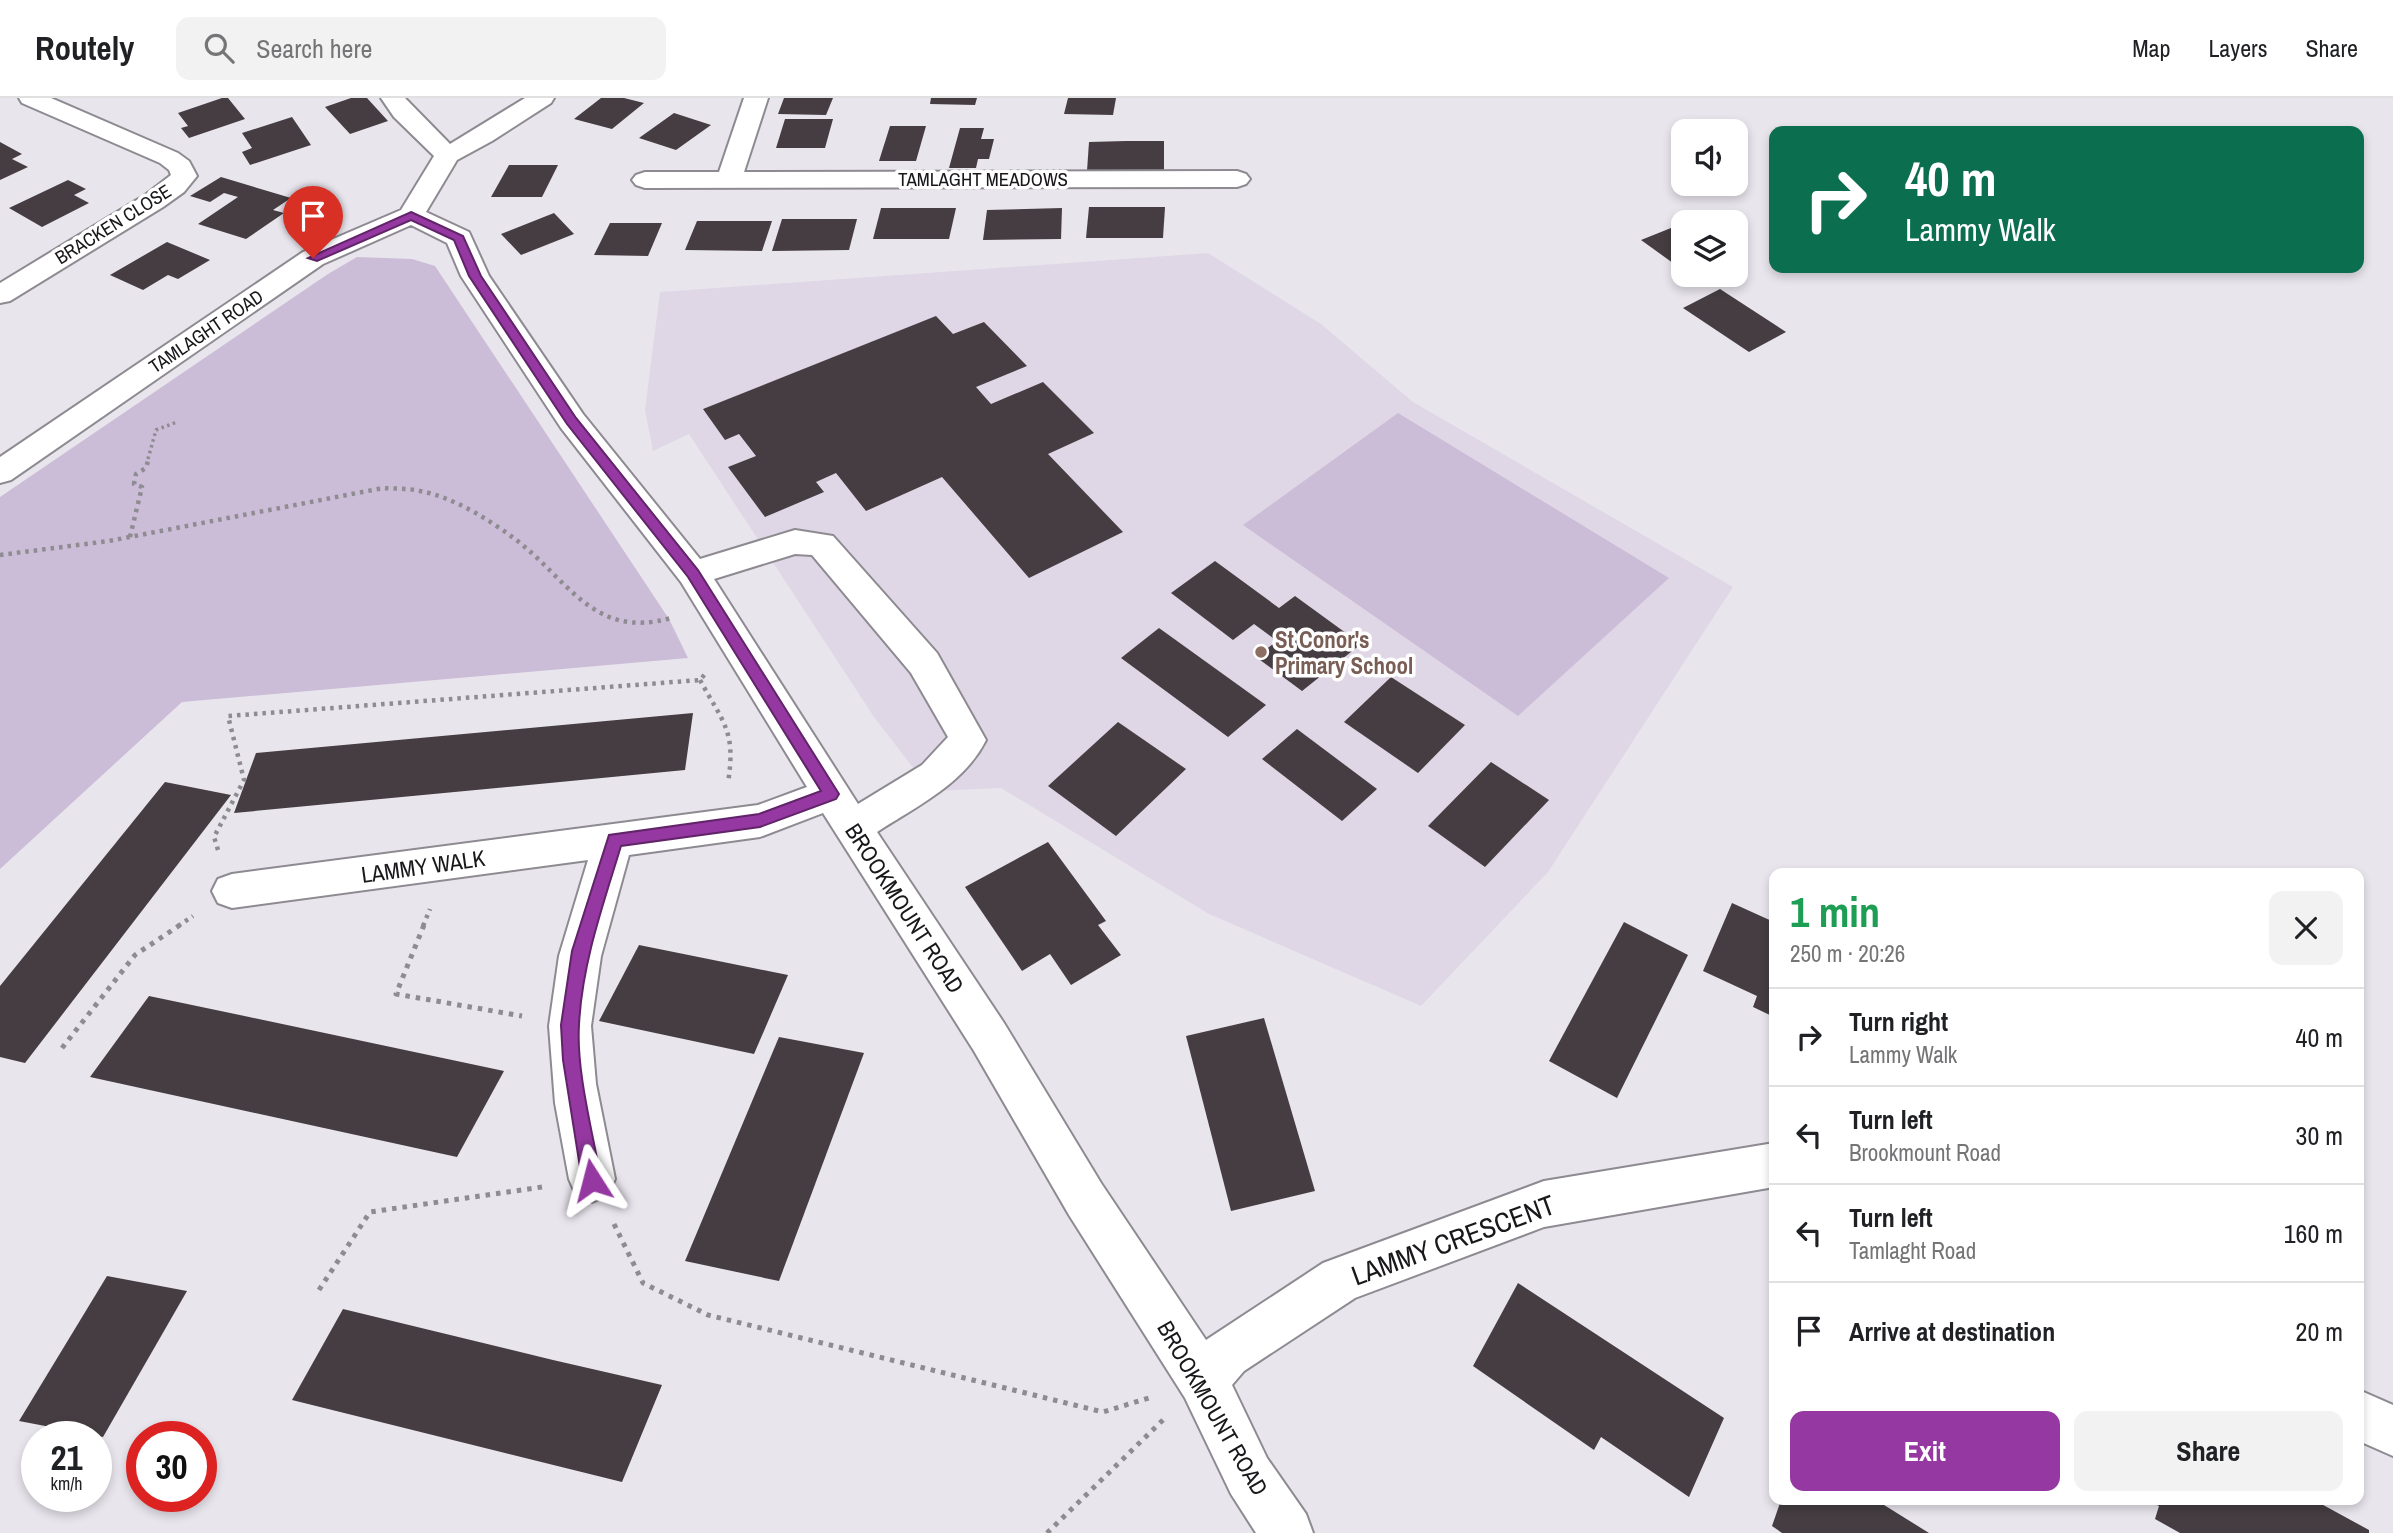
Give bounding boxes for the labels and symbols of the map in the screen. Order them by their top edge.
street label: TAMLAGHT MEADOWS [898,166,1068,192]
street label: BRACKEN CLOSE [50,178,176,270]
pin [283,186,343,258]
street label: TAMLAGHT ROAD [144,283,268,379]
place label: St Conor's Primary School [1275,624,1413,681]
marker: St Conor's Primary School [1253,644,1269,660]
street label: BROOKMOUNT ROAD [838,817,972,999]
street label: LAMMY WALK [359,842,487,890]
position arrow [555,1143,629,1217]
street label: LAMMY CRESCENT [1346,1186,1560,1294]
street label: BROOKMOUNT ROAD [1150,1315,1276,1501]
speed limit sign: 30 [126,1421,217,1512]

